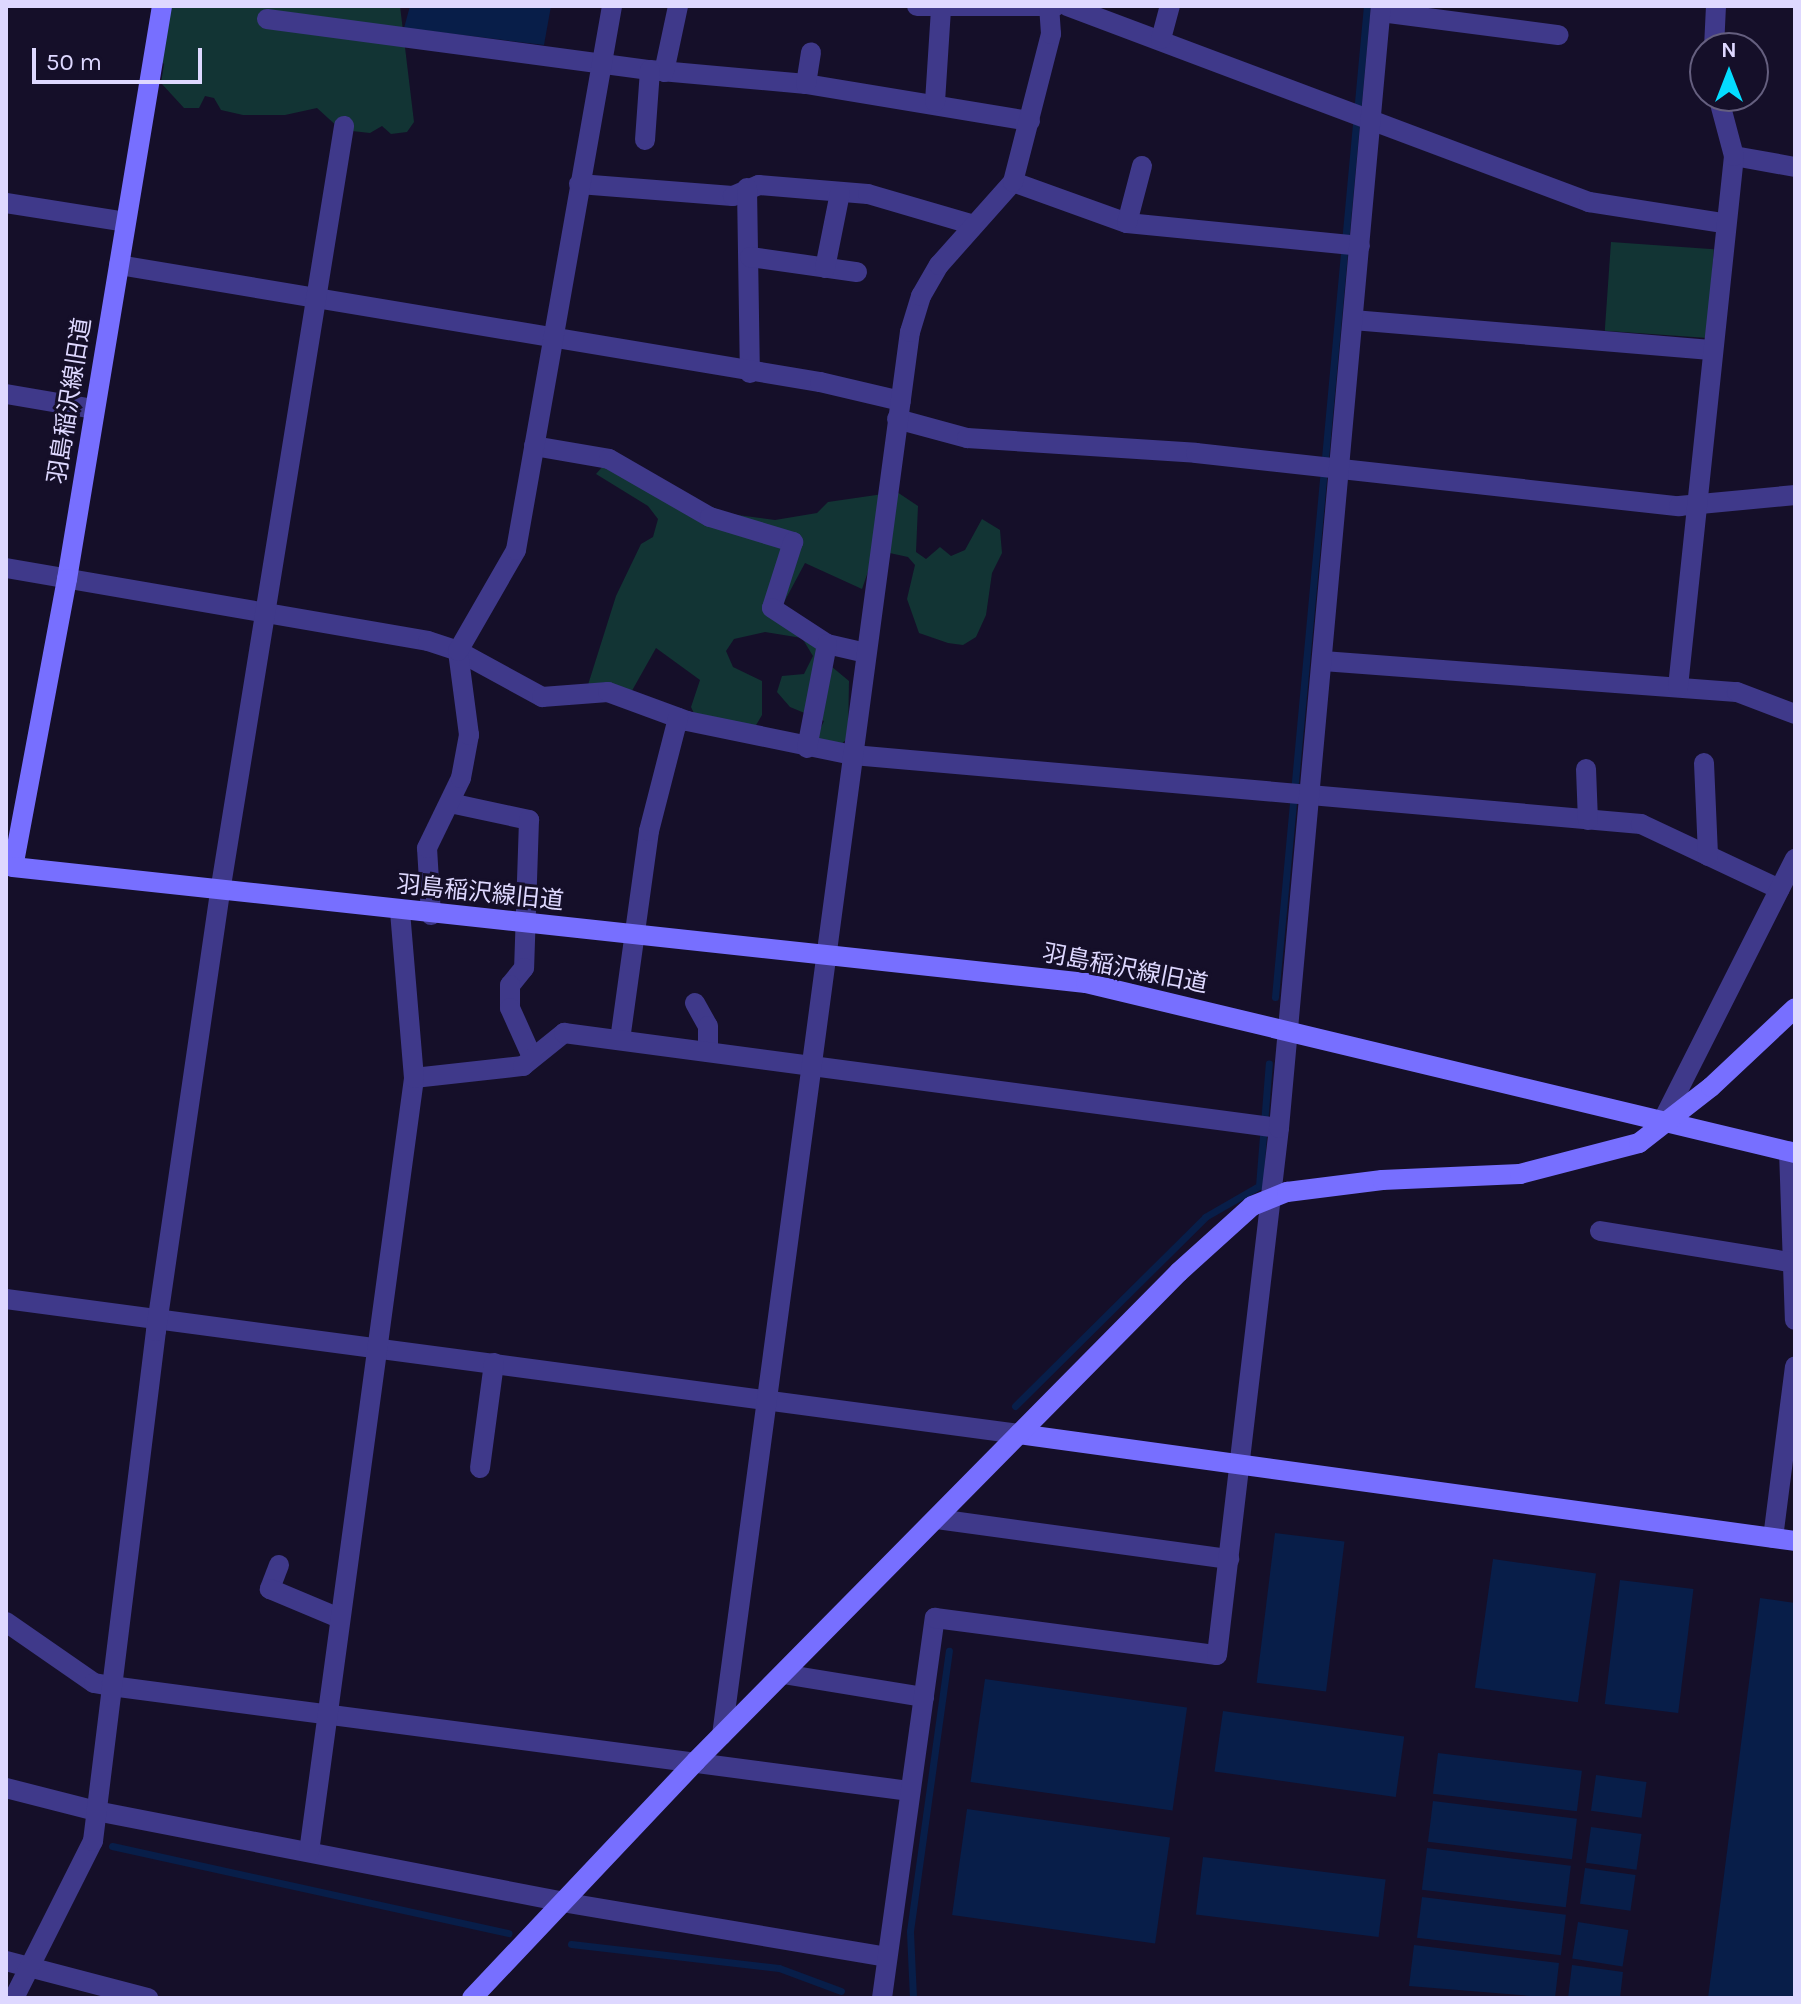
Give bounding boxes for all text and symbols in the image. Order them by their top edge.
scale bar [36,32,206,82]
north arrow [1689,32,1769,112]
text: N [1721,37,1737,63]
text: 50 m [46,48,102,76]
street label: 羽島稲沢線旧道 [43,316,97,486]
street label: 羽島稲沢線旧道 [395,870,565,916]
street label: 羽島稲沢線旧道 [1040,939,1210,999]

